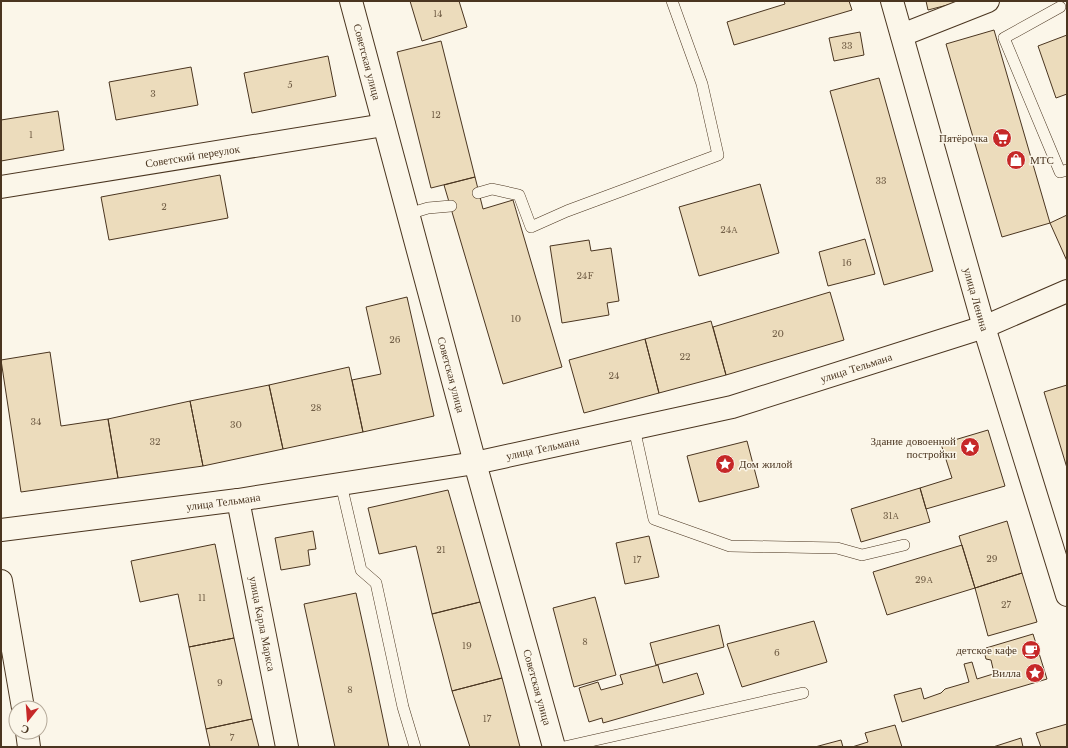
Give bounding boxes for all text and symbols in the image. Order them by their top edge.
house number: 14 [433,8,443,19]
street label: Советская улица [350,22,384,102]
house number: 33 [841,40,853,51]
house number: 5 [287,79,293,90]
house number: 3 [150,88,156,99]
house number: 12 [431,109,441,120]
supermarket icon: Пятёрочка [991,127,1013,149]
house number: 1 [29,129,33,140]
place label: Пятёрочка [939,131,988,145]
street label: Советский переулок [144,141,241,171]
shop icon: МТС [1005,149,1027,171]
place label: МТС [1030,153,1054,167]
house number: 33 [875,175,887,186]
house number: 2 [161,201,167,212]
house number: 24А [720,224,738,235]
house number: 16 [842,257,852,268]
street label: улица Ленина [961,266,992,333]
house number: 24F [577,270,593,281]
house number: 10 [511,313,521,324]
house number: 20 [772,328,784,339]
house number: 26 [389,334,401,345]
street label: Советская улица [434,335,468,414]
street label: улица Тельмана [818,350,894,386]
house number: 22 [679,351,691,362]
house number: 24 [609,370,619,381]
house number: 28 [311,402,322,413]
house number: 34 [31,416,41,427]
house number: 30 [230,419,242,430]
street label: улица Тельмана [505,433,581,463]
place label: Здание довоенной постройки [871,434,956,461]
house number: 32 [149,436,161,447]
place icon: Здание довоенной постройки [959,436,981,458]
place icon: Дом жилой [714,453,736,475]
place label: Дом жилой [739,457,792,471]
street label: улица Тельмана [185,490,261,514]
house number: 31А [883,510,900,521]
house number: 21 [436,544,446,555]
house number: 29 [986,553,998,564]
house number: 17 [633,554,642,565]
house number: 29А [915,574,933,585]
street label: улица Карла Маркса [246,575,279,672]
house number: 11 [198,592,206,603]
house number: 27 [1001,599,1012,610]
house number: 8 [582,636,588,647]
cafe icon: детское кафе [1020,639,1042,661]
house number: 19 [462,640,472,651]
place label: детское кафе [956,643,1017,657]
house number: 6 [774,647,780,658]
street label: Советская улица [520,648,555,727]
place icon: Вилла [1024,662,1046,684]
place label: Вилла [992,666,1021,680]
house number: 9 [217,677,223,688]
house number: 8 [347,684,353,695]
north arrow [8,700,48,740]
house number: 17 [483,713,492,724]
text: С [19,722,31,737]
house number: 7 [230,732,235,743]

